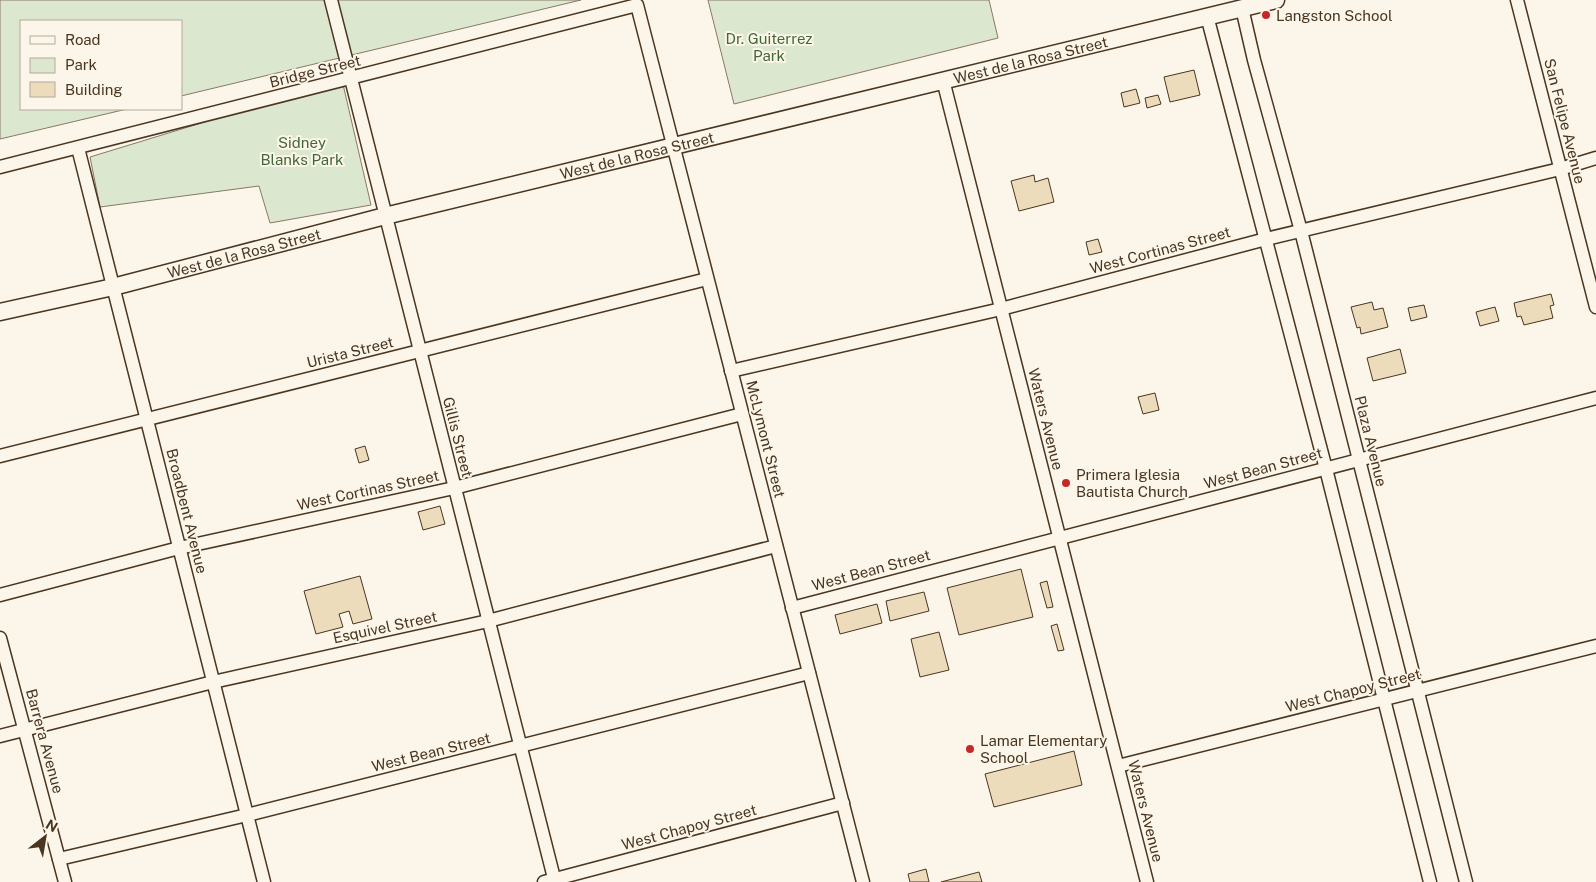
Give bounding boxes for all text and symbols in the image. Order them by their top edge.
place label: Langston School [1276,7,1393,24]
marker: Langston School [1260,9,1272,21]
legend [20,20,182,110]
park label: Dr. Guiterrez Park [726,30,812,64]
text: Road [65,31,101,48]
street label: West de la Rosa Street [952,33,1109,86]
street label: Bridge Street [268,51,363,91]
text: Park [65,56,97,73]
street label: San Felipe Avenue [1541,57,1589,185]
text: Building [65,81,123,98]
street label: West de la Rosa Street [558,128,716,182]
park label: Sidney Blanks Park [261,134,343,168]
street label: West Cortinas Street [1088,223,1232,277]
street label: West de la Rosa Street [165,225,323,281]
street label: Urista Street [305,333,395,371]
street label: Waters Avenue [1025,366,1067,472]
street label: McLymont Street [743,379,789,500]
street label: Plaza Avenue [1351,394,1391,488]
street label: Gillis Street [440,395,476,479]
street label: West Bean Street [1202,444,1324,492]
street label: Broadbent Avenue [163,447,211,575]
place label: Primera Iglesia Bautista Church [1076,466,1188,500]
street label: West Cortinas Street [295,467,441,513]
marker: Primera Iglesia Bautista Church [1060,477,1072,489]
street label: West Bean Street [810,546,932,594]
street label: Esquivel Street [331,608,439,646]
street label: West Chapoy Street [1284,665,1423,715]
street label: Barrera Avenue [23,687,67,795]
street label: West Bean Street [370,729,492,775]
place label: Lamar Elementary School [980,732,1107,766]
marker: Lamar Elementary School [964,743,976,755]
street label: Waters Avenue [1125,758,1167,864]
street label: West Chapoy Street [620,801,758,853]
north arrow [20,812,70,862]
text: N [43,816,61,836]

